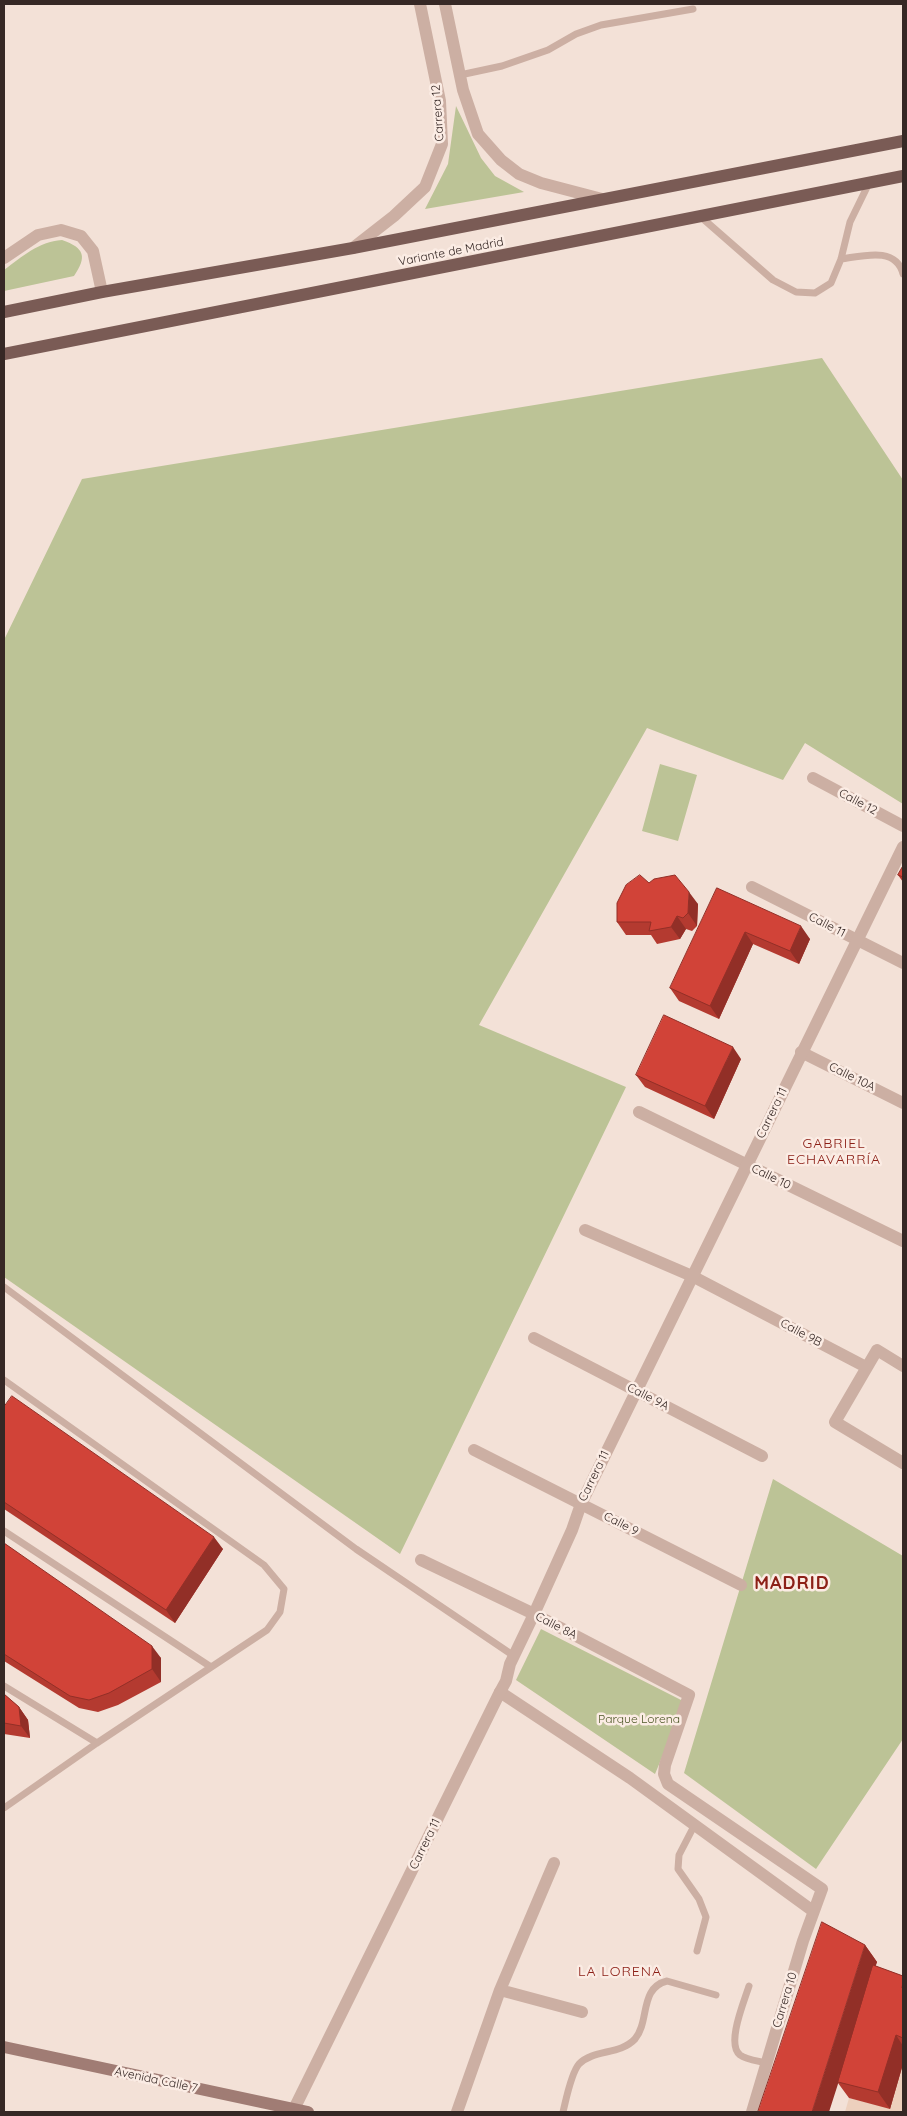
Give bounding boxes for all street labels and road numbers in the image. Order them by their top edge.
street label: Carrera 12 [429,84,447,142]
street label: Variante de Madrid [397,235,505,269]
street label: Calle 12 [836,786,880,818]
street label: Calle 11 [806,910,848,940]
street label: Calle 10A [826,1060,878,1094]
street label: Carrera 11 [754,1085,790,1141]
street label: Calle 10 [749,1161,793,1193]
street label: Calle 9B [778,1316,824,1350]
street label: Calle 9A [625,1380,671,1414]
street label: Carrera 11 [576,1448,612,1504]
street label: Calle 9 [601,1509,641,1539]
street label: Calle 8A [533,1609,579,1643]
street label: Carrera 11 [407,1816,443,1872]
street label: Carrera 10 [770,1970,800,2030]
street label: Avenida Calle 7 [113,2064,199,2096]

